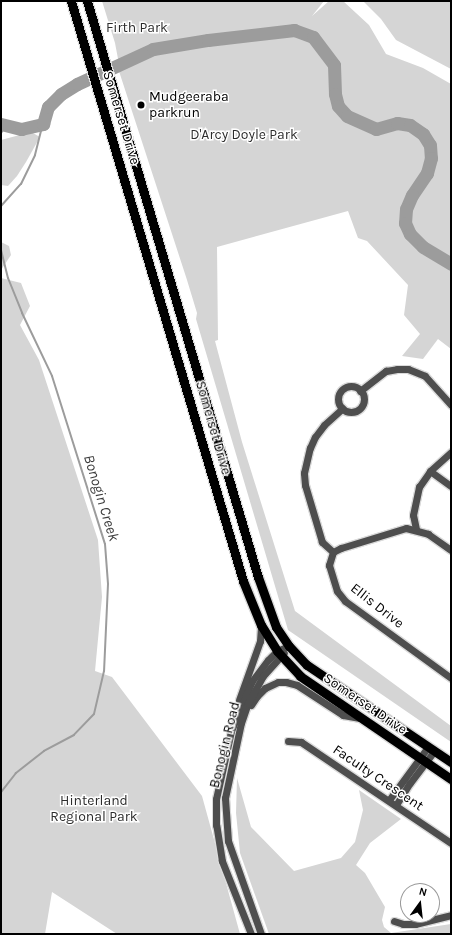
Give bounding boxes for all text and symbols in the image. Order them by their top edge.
park label: Firth Park [106,20,168,36]
street label: Somerset Drive [99,69,143,167]
place label: Mudgeeraba parkrun [149,89,229,122]
marker: Mudgeeraba parkrun [136,100,146,110]
park label: D'Arcy Doyle Park [190,127,298,143]
street label: Somerset Drive [192,379,234,477]
water label: Bonogin Creek [79,453,123,543]
street label: Ellis Drive [347,580,407,632]
street label: Somerset Drive [320,670,410,738]
street label: Bonogin Road [206,700,244,790]
street label: Faculty Crescent [329,741,427,815]
park label: Hinterland Regional Park [50,793,138,826]
north arrow [400,883,440,923]
text: N [417,885,428,899]

